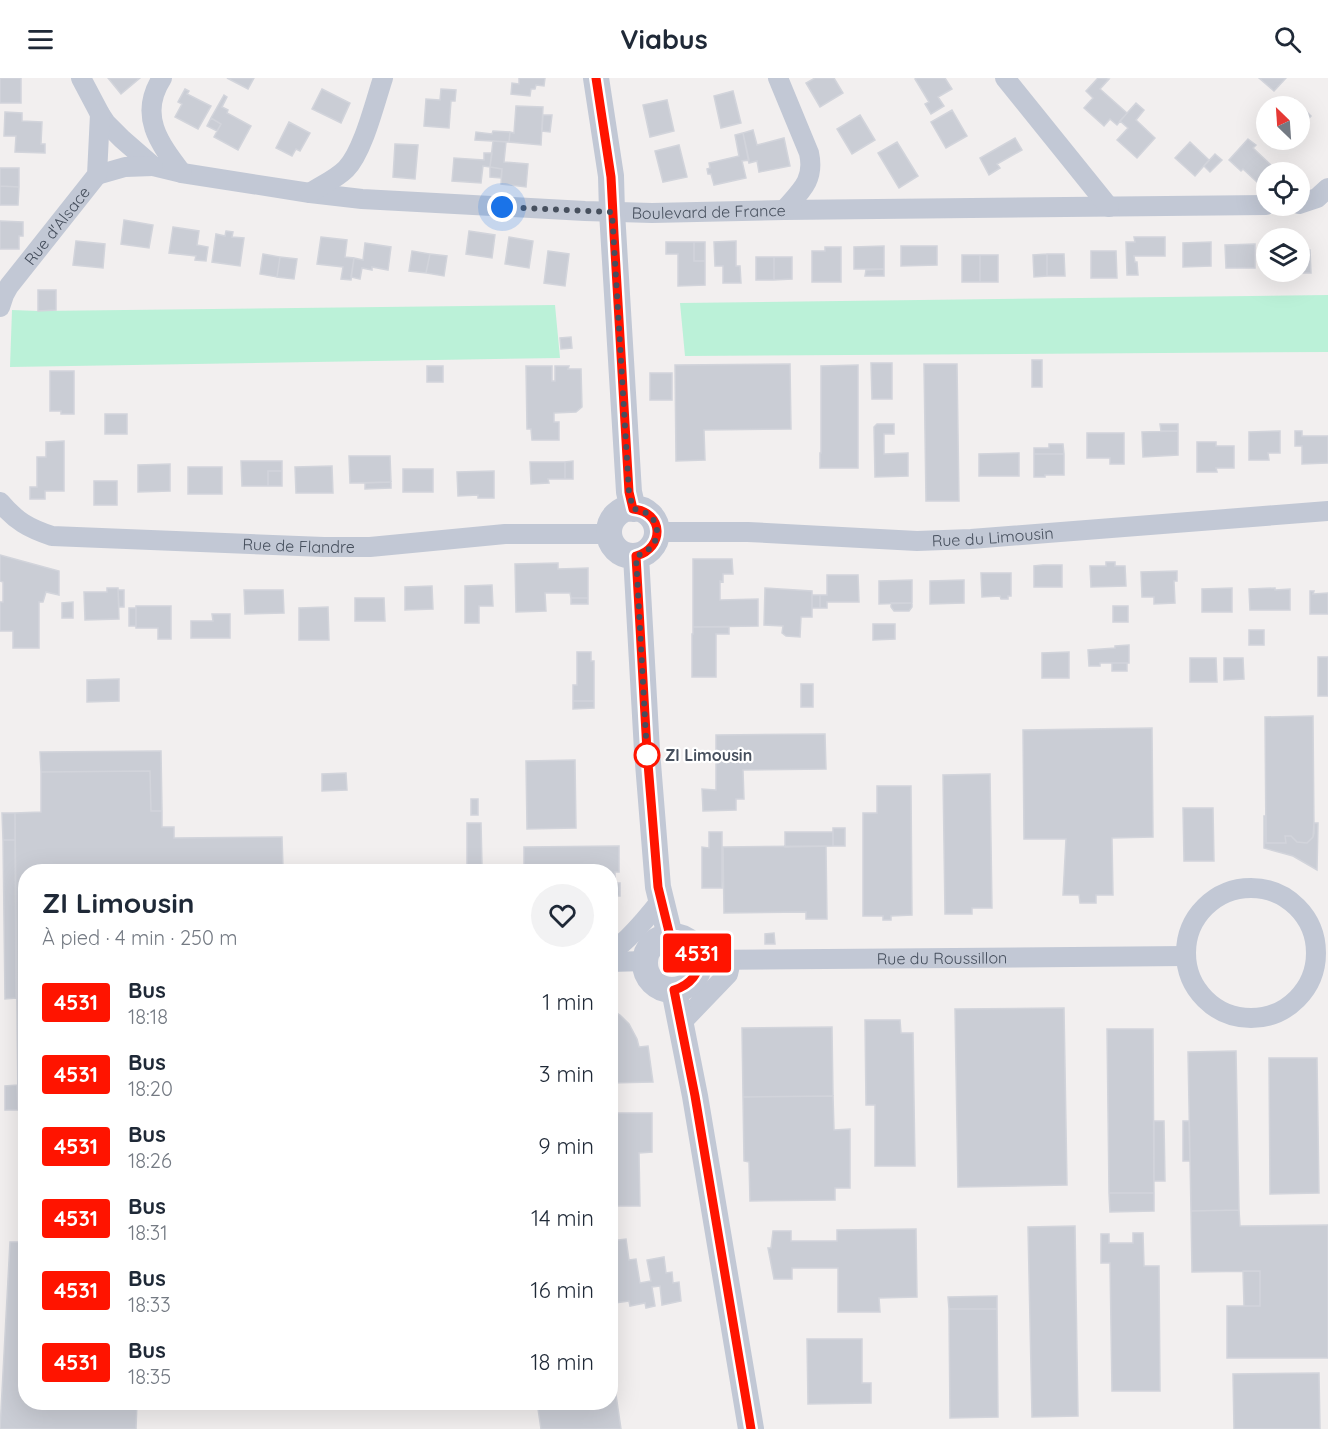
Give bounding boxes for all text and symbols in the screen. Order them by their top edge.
text: Viabus [620,22,708,56]
icon: menu [24,23,57,56]
icon: search [1271,23,1304,56]
north arrow [1256,96,1310,150]
map controls [1256,96,1310,282]
button: locate [1256,162,1310,216]
street label: Rue d'Alsace [20,182,94,269]
your location [487,192,517,222]
street label: Boulevard de France [631,200,786,223]
button: layers [1256,228,1310,282]
street label: Rue du Limousin [931,523,1054,550]
street label: Rue de Flandre [242,534,355,557]
marker: ZI Limousin [634,742,660,768]
place label: ZI Limousin [665,745,752,765]
button: heart [531,884,594,947]
text: ZI Limousin [42,885,195,920]
text: À pied · 4 min · 250 m [42,925,238,950]
line badge: 4531 [655,934,739,972]
text: 4531 [675,940,719,966]
street label: Rue du Roussillon [877,947,1007,969]
text: Bus [128,976,166,1004]
text: 1 min [542,988,594,1016]
text: 4531 [54,989,98,1015]
text: 18:18 [128,1004,168,1029]
text: Bus [128,1048,166,1076]
text: 3 min [539,1060,594,1088]
text: 4531 [54,1061,98,1087]
text: 18:20 [128,1076,173,1101]
text: Bus [128,1120,166,1148]
text: 9 min [538,1132,594,1160]
text: 4531 [54,1133,98,1159]
text: 18:26 [128,1148,172,1173]
text: Bus [128,1192,166,1220]
text: 14 min [531,1204,594,1232]
text: 4531 [54,1205,98,1231]
text: 18:31 [128,1220,168,1245]
text: Bus [128,1264,166,1292]
text: 16 min [531,1276,594,1304]
text: 4531 [54,1277,98,1303]
text: 18:33 [128,1292,171,1317]
text: Bus [128,1336,166,1364]
text: 18 min [530,1348,594,1376]
text: 4531 [54,1349,98,1375]
text: 18:35 [128,1364,171,1389]

